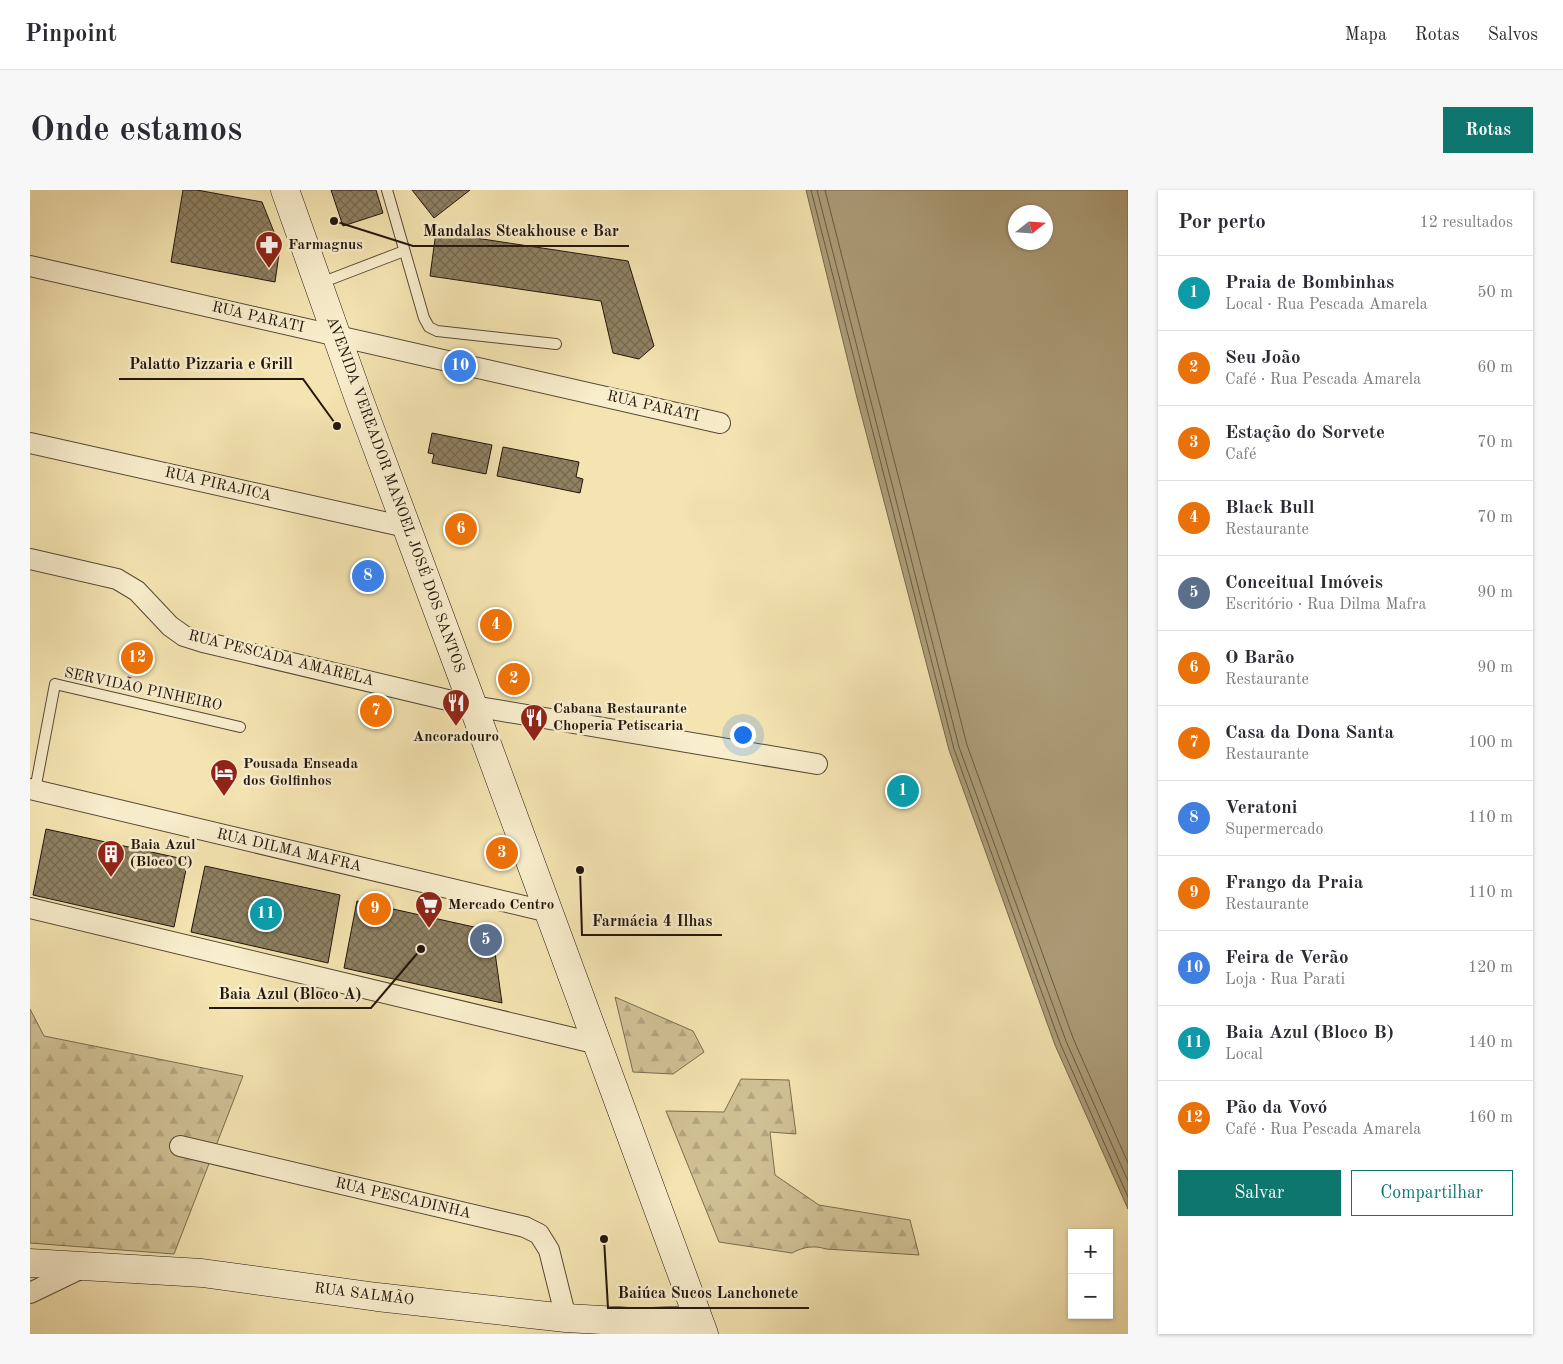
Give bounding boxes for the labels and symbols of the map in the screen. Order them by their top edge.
north arrow [1008,205,1053,250]
callout: Mandalas Steakhouse e Bar [413,215,629,246]
text: Mandalas Steakhouse e Bar [423,224,619,240]
pharmacy icon: Farmagnus [254,230,284,269]
place label: Farmagnus [288,238,363,253]
street label: RUA PARATI [210,300,306,336]
street label: AVENIDA VEREADOR MANOEL JOSÉ DOS SANTOS [323,314,469,675]
pin: 10 [444,347,476,385]
callout: Palatto Pizzaria e Grill [119,348,303,379]
text: Palatto Pizzaria e Grill [129,357,293,373]
street label: RUA PARATI [605,389,701,425]
street label: RUA PIRAJICA [163,465,273,505]
pin: 6 [445,510,477,548]
pin: 8 [352,557,384,595]
pin: 4 [480,606,512,644]
street label: RUA PESCADA AMARELA [186,629,376,690]
pin: 12 [121,639,153,677]
pin: 2 [498,660,530,698]
street label: SERVIDÃO PINHEIRO [63,663,224,714]
restaurant icon: Ancoradouro [441,688,471,727]
pin: 7 [360,692,392,730]
place label: Cabana Restaurante Choperia Petiscaria [553,702,687,734]
restaurant icon: Cabana Restaurante Choperia Petiscaria [519,703,549,742]
your location [730,722,756,748]
place label: Ancoradouro [413,730,499,745]
place label: Pousada Enseada dos Golfinhos [243,757,358,789]
hotel icon: Pousada Enseada dos Golfinhos [209,758,239,797]
pin: 1 [887,772,919,810]
street label: RUA DILMA MAFRA [215,827,363,875]
pin: 3 [486,834,518,872]
place label: Baia Azul (Bloco C) [130,838,196,870]
building icon: Baia Azul (Bloco C) [96,839,126,878]
pin: 9 [359,890,391,928]
supermarket icon: Mercado Centro [414,890,444,929]
pin: 11 [250,895,282,933]
place label: Mercado Centro [448,898,554,913]
callout: Farmácia 4 Ilhas [582,904,722,935]
text: Farmácia 4 Ilhas [592,914,712,930]
pin: 5 [470,921,502,959]
callout: Baia Azul (Bloco A) [209,977,371,1008]
text: Baia Azul (Bloco A) [219,986,361,1003]
street label: RUA PESCADINHA [334,1176,473,1222]
callout: Baiúca Sucos Lanchonete [608,1277,809,1308]
street label: RUA SALMÃO [313,1278,415,1309]
text: Baiúca Sucos Lanchonete [618,1286,798,1302]

